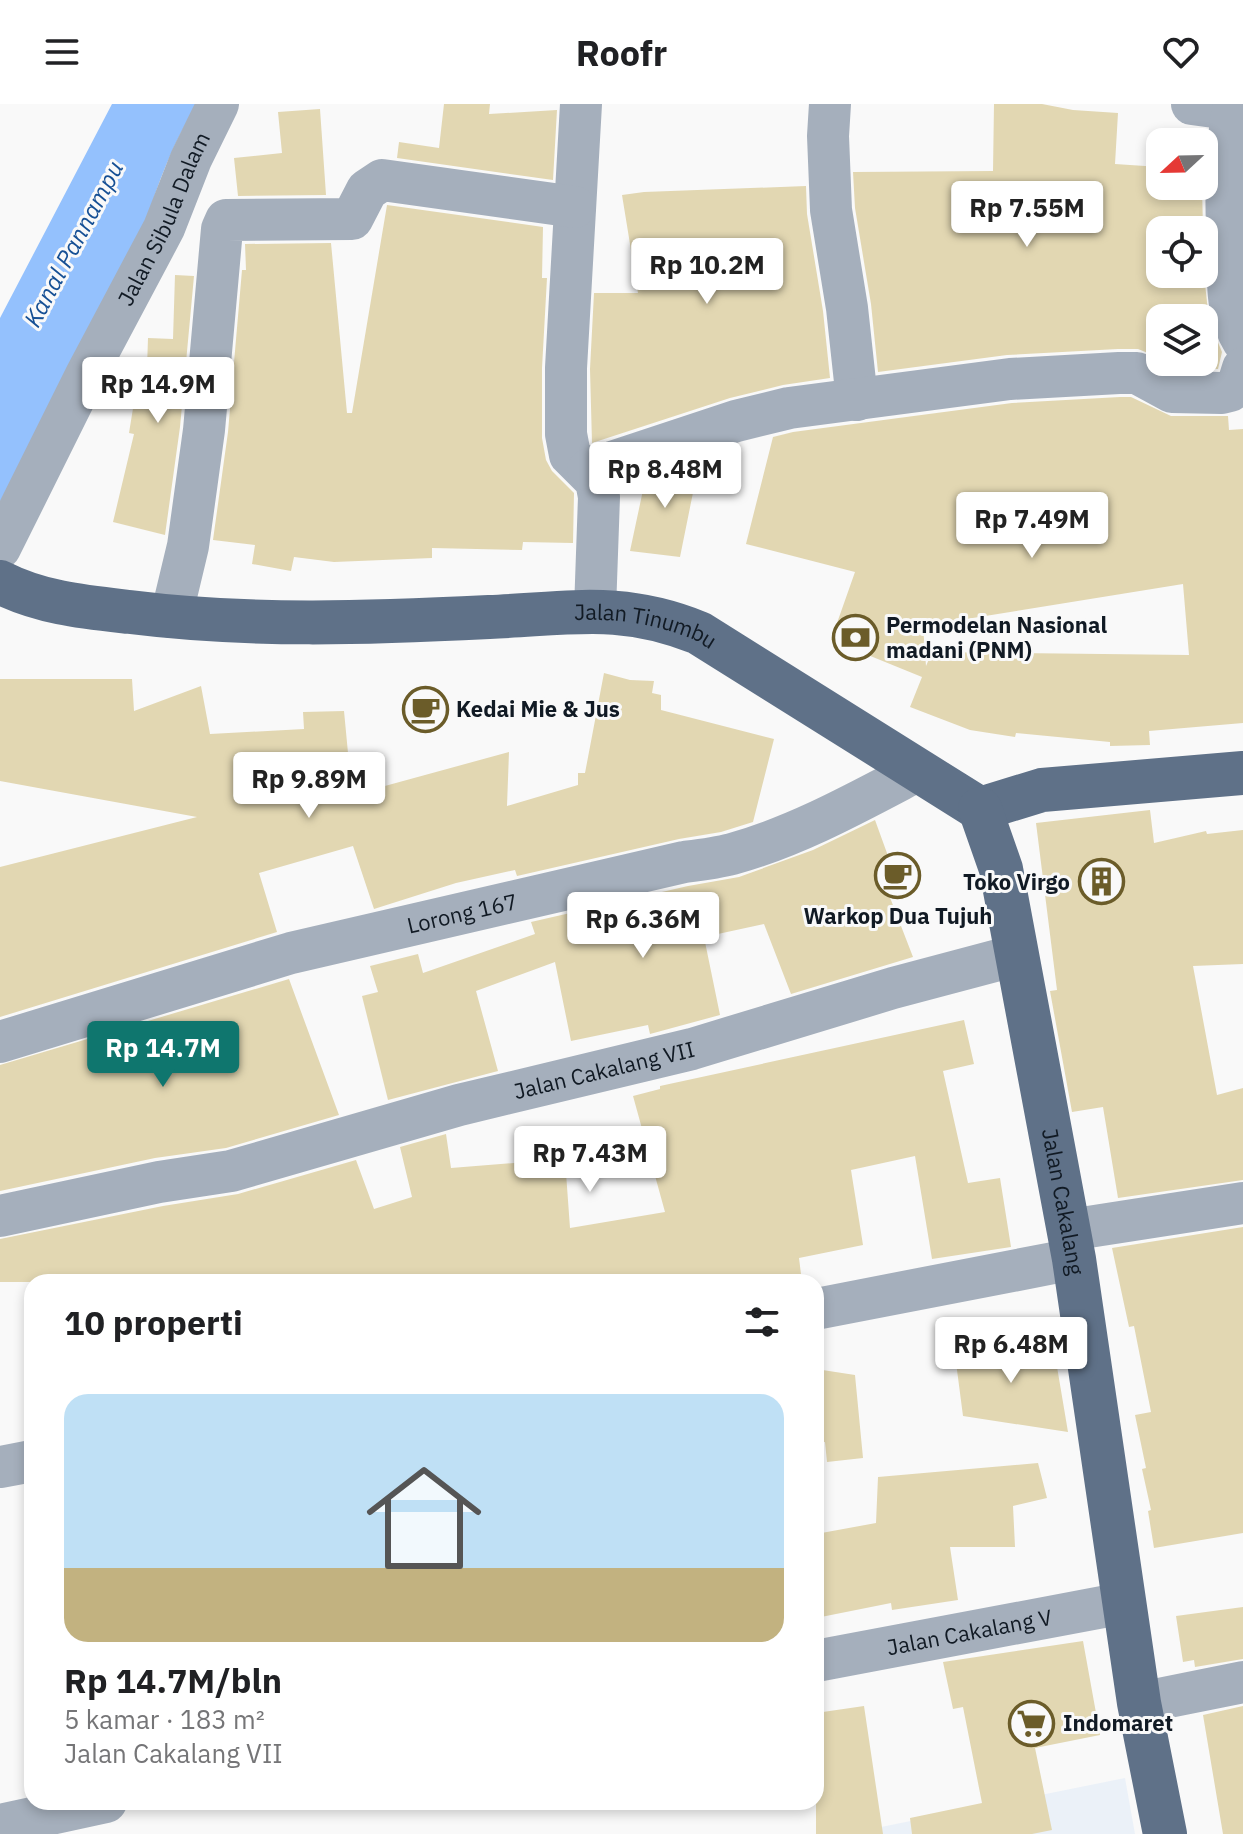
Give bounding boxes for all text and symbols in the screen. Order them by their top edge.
text: Roofr [576,29,667,76]
icon: menu [40,30,84,74]
icon: heart [1159,30,1203,74]
street label: Jalan Sibula Dalam [111,127,216,310]
north arrow [1146,128,1218,200]
map controls [1146,128,1218,376]
water label: Kanal Pannampu [16,155,130,332]
pin: Rp 7.55M [944,181,1110,249]
text: Rp 7.55M [969,190,1085,224]
button: locate [1146,216,1218,288]
pin: Rp 10.2M [624,238,790,306]
text: Rp 10.2M [649,247,765,281]
button: layers [1146,304,1218,376]
pin: Rp 14.9M [75,357,241,425]
text: Rp 14.9M [100,366,216,400]
pin: Rp 8.48M [582,442,748,510]
text: Rp 8.48M [607,451,723,485]
pin: Rp 7.49M [949,492,1115,560]
text: Rp 7.49M [974,501,1090,535]
street label: Jalan Tinumbu [574,597,723,655]
place label: Permodelan Nasional madani (PNM) [886,610,1107,664]
bank icon: Permodelan Nasional madani (PNM) [831,614,879,662]
cafe icon: Kedai Mie & Jus [401,685,449,733]
place label: Kedai Mie & Jus [456,694,620,723]
pin: Rp 9.89M [226,752,392,820]
text: Rp 9.89M [251,761,367,795]
cafe icon: Warkop Dua Tujuh [874,851,922,899]
building icon: Toko Virgo [1077,858,1125,906]
place label: Toko Virgo [963,867,1070,896]
street label: Lorong 167 [404,886,520,940]
pin: Rp 6.36M [560,892,726,960]
text: Rp 6.36M [585,901,701,935]
place label: Warkop Dua Tujuh [804,901,992,930]
pin: Rp 14.7M [80,1021,246,1089]
text: Rp 14.7M [105,1030,221,1064]
street label: Jalan Cakalang VII [511,1034,697,1105]
pin: Rp 7.43M [507,1126,673,1194]
street label: Jalan Cakalang [1036,1126,1091,1277]
text: Rp 7.43M [532,1135,648,1169]
text: 10 properti [64,1300,243,1344]
icon: filters [740,1300,784,1344]
pin: Rp 6.48M [928,1317,1094,1385]
text: Rp 6.48M [953,1326,1069,1360]
icon: home [352,1446,496,1590]
street label: Jalan Cakalang V [884,1602,1054,1661]
text: Rp 14.7M/bln [64,1658,282,1702]
supermarket icon: Indomaret [1008,1699,1056,1747]
text: 5 kamar · 183 m² [64,1702,265,1736]
place label: Indomaret [1063,1708,1173,1737]
text: Jalan Cakalang VII [64,1736,283,1770]

